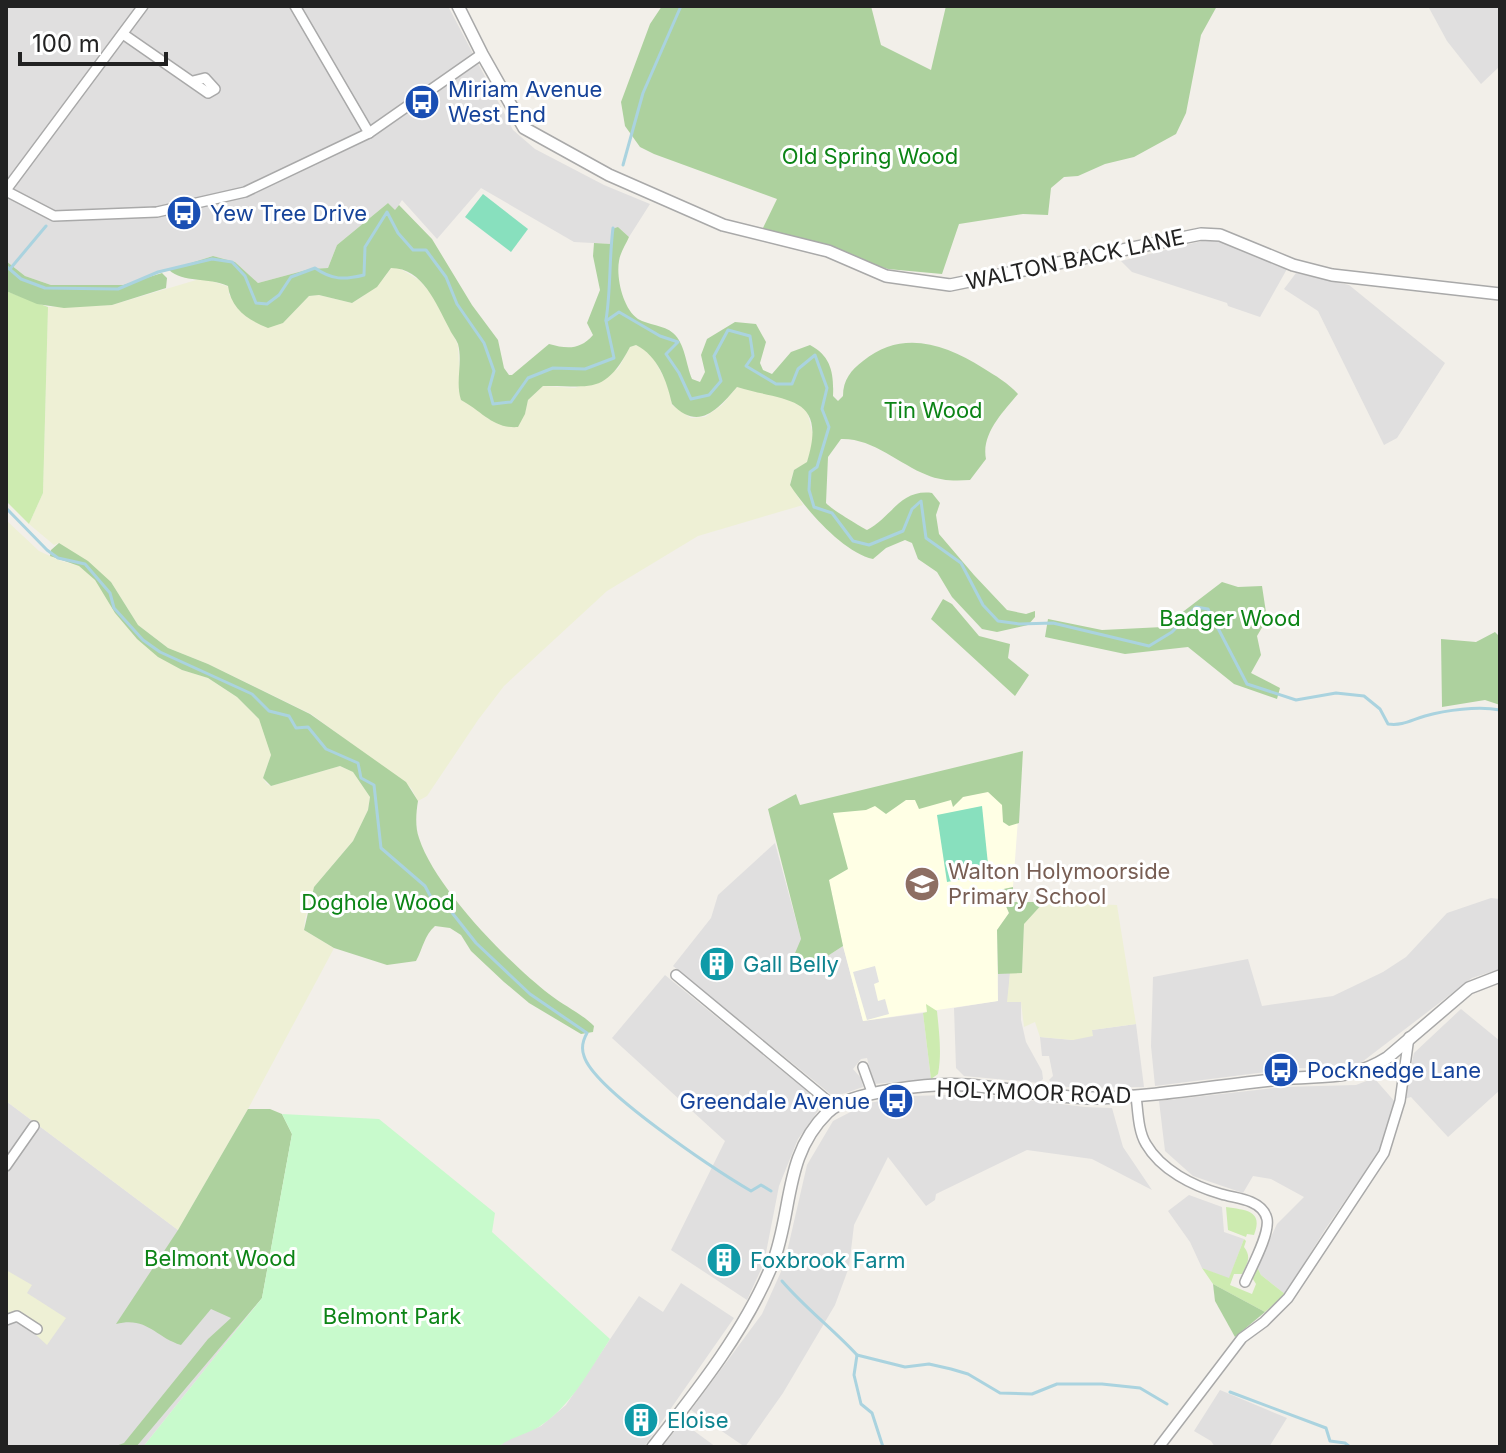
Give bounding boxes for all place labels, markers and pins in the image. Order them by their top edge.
place label: Miriam Avenue West End [448,76,602,127]
bus stop icon: Miriam Avenue West End [403,83,441,121]
bus stop icon: Yew Tree Drive [165,194,203,232]
place label: Yew Tree Drive [210,200,367,226]
place label: Walton Holymoorside Primary School [948,858,1170,909]
school or university icon: Walton Holymoorside Primary School [903,865,941,903]
building icon: Gall Belly [698,945,736,983]
place label: Gall Belly [743,951,839,977]
bus stop icon: Pocknedge Lane [1262,1051,1300,1089]
place label: Pocknedge Lane [1307,1057,1481,1083]
bus stop icon: Greendale Avenue [877,1082,915,1120]
place label: Greendale Avenue [680,1088,870,1114]
building icon: Foxbrook Farm [705,1241,743,1279]
place label: Foxbrook Farm [750,1247,906,1273]
building icon: Eloise [622,1401,660,1439]
place label: Eloise [667,1407,729,1433]

